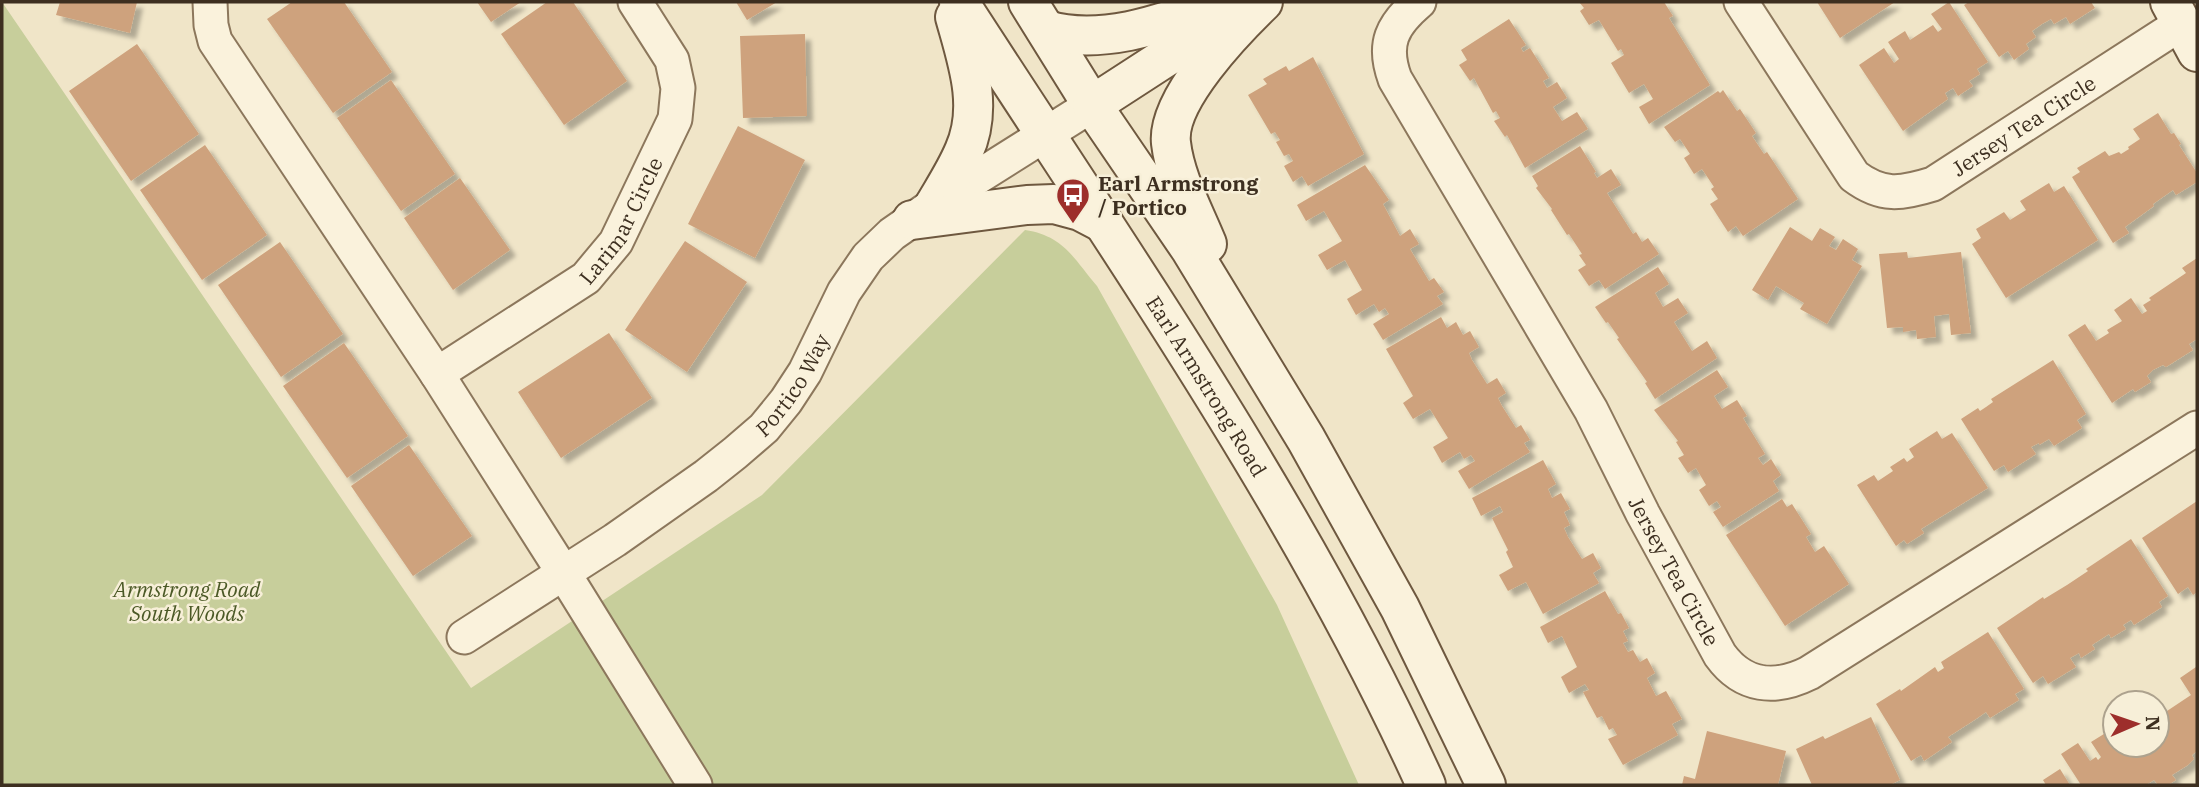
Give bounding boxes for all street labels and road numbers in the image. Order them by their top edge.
street label: Jersey Tea Circle [1946,69,2101,182]
street label: Larimar Circle [573,152,669,290]
street label: Earl Armstrong Road [1140,290,1274,482]
street label: Portico Way [750,328,836,443]
street label: Jersey Tea Circle [1623,492,1726,651]

